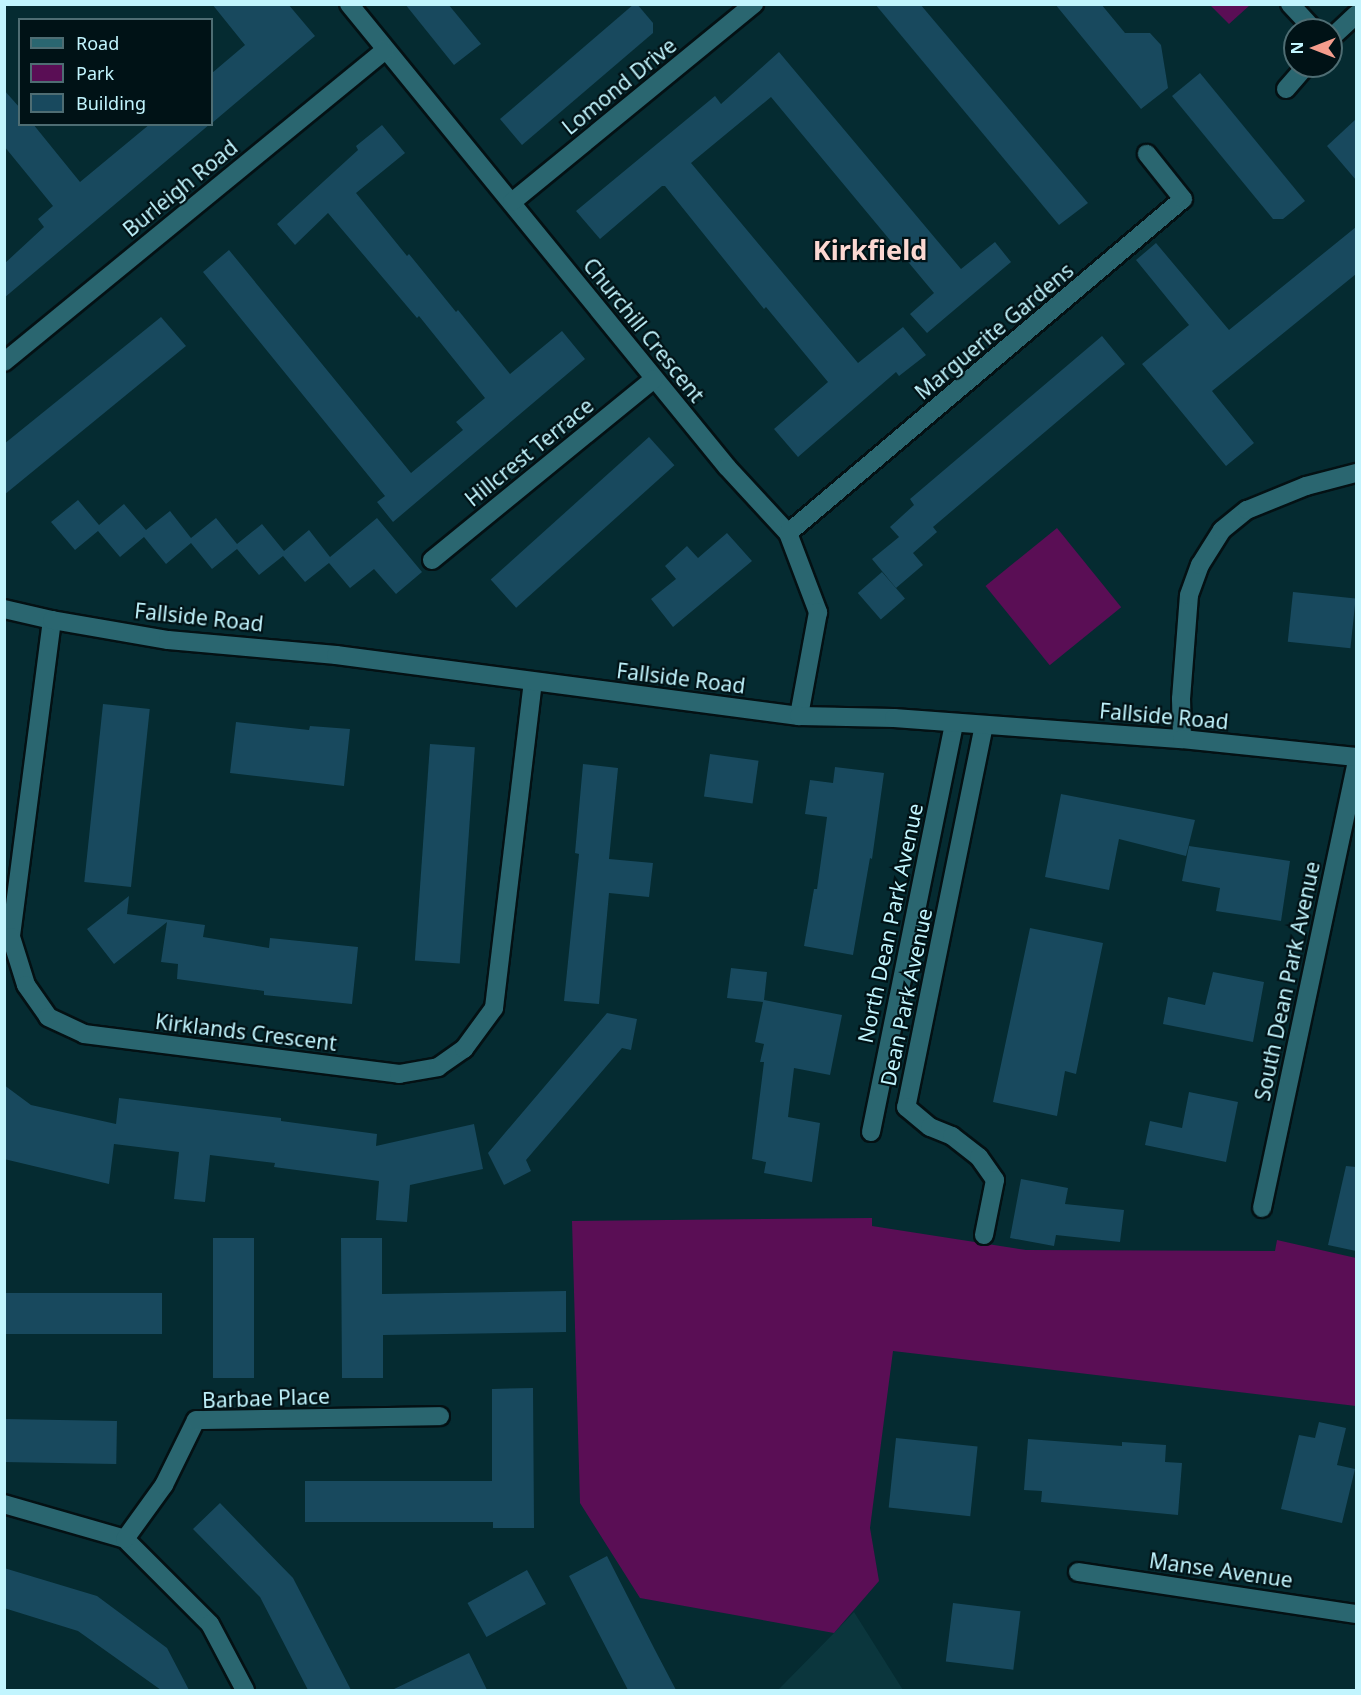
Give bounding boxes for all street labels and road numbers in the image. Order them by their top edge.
street label: Lomond Drive [557,32,681,140]
street label: Burleigh Road [118,134,242,242]
street label: Churchill Crescent [578,253,710,407]
street label: Marguerite Gardens [910,257,1078,405]
street label: Hillcrest Terrace [460,393,598,511]
street label: Fallside Road [133,598,265,636]
street label: Fallside Road [615,658,747,698]
street label: Fallside Road [1098,698,1230,734]
street label: North Dean Park Avenue [852,801,928,1045]
street label: South Dean Park Avenue [1249,859,1325,1103]
street label: Dean Park Avenue [875,906,937,1088]
street label: Kirklands Crescent [154,1008,338,1056]
street label: Barbae Place [202,1383,330,1413]
street label: Manse Avenue [1148,1547,1294,1593]

